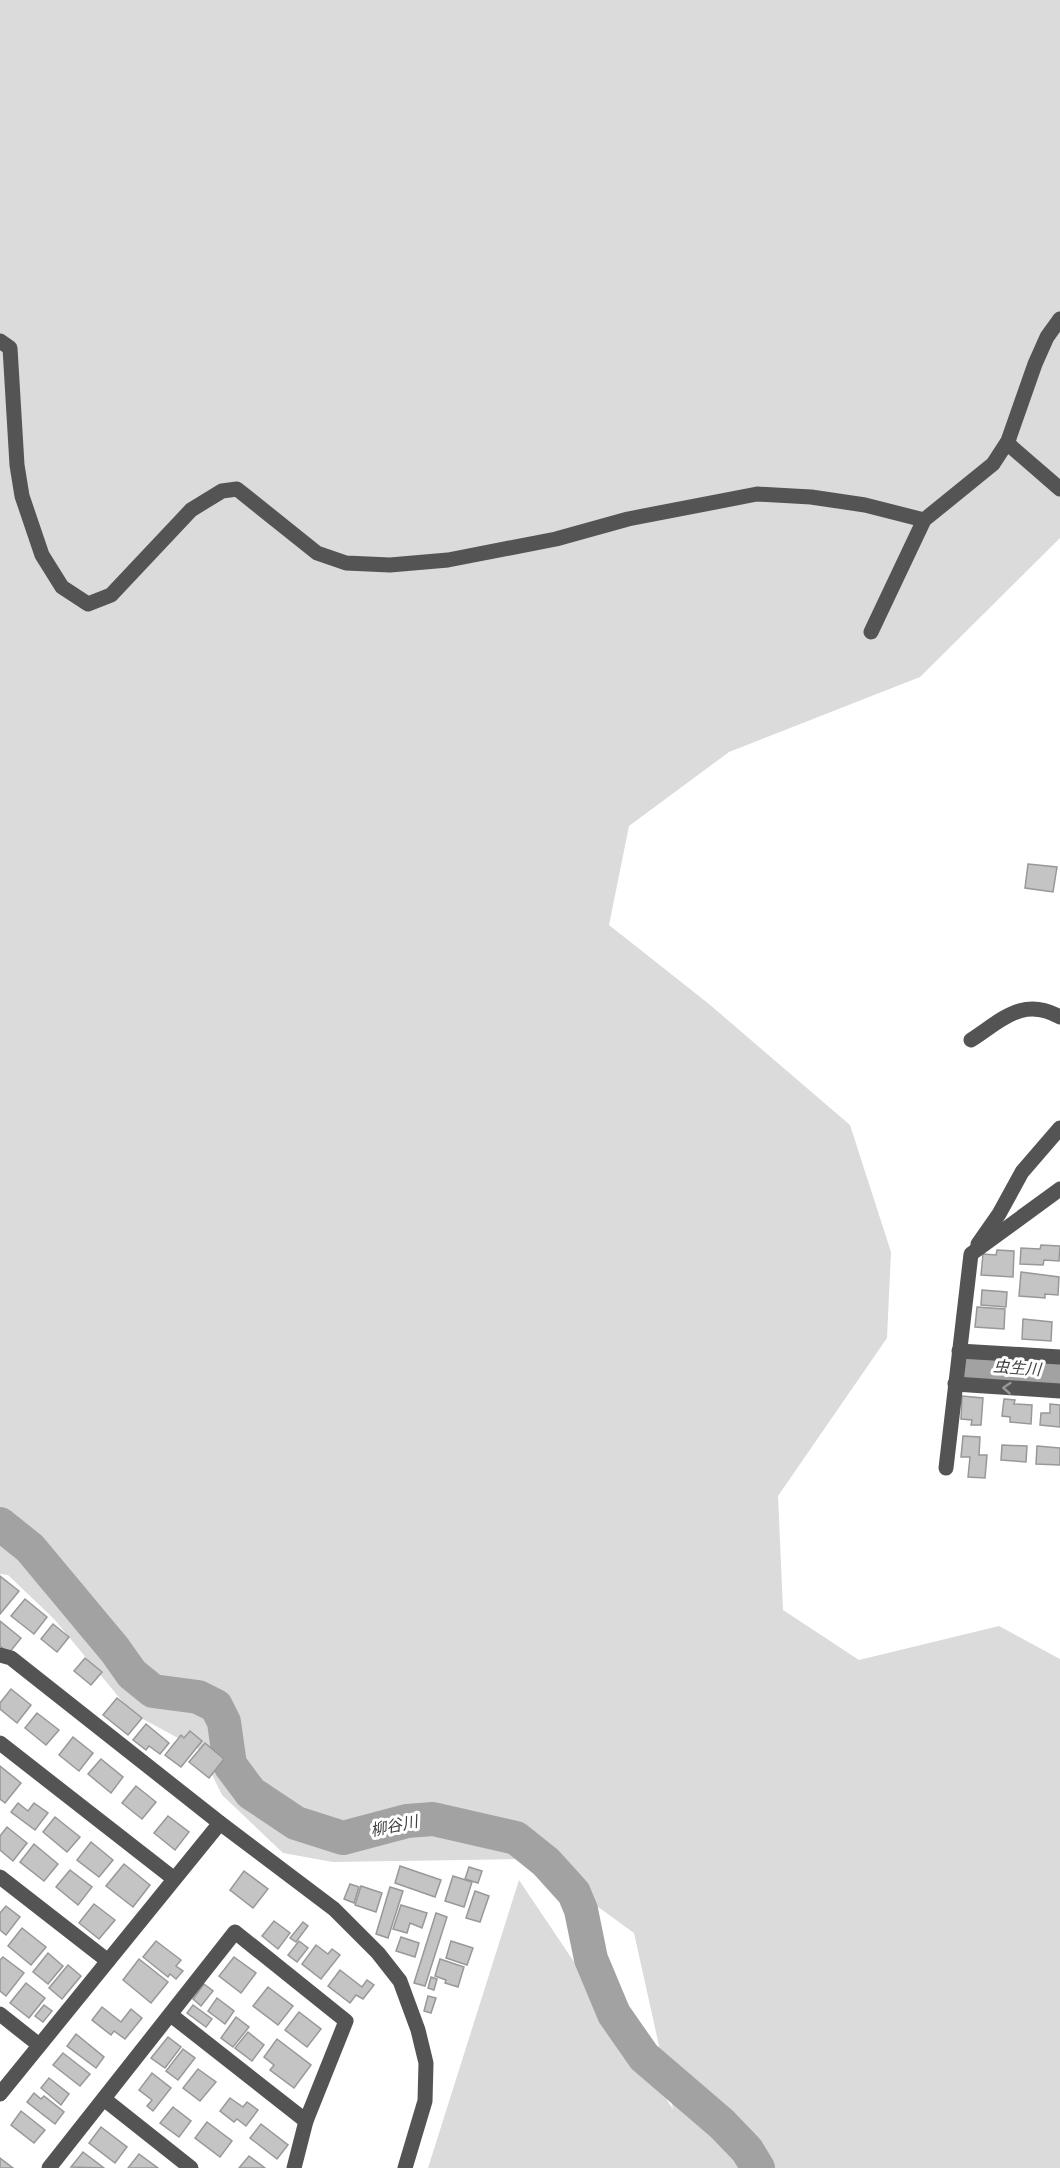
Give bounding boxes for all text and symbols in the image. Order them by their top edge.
water label: 虫生川 [992,1357,1044,1379]
one-way arrow [1003,1381,1012,1394]
water label: 柳谷川 [369,1811,421,1840]

